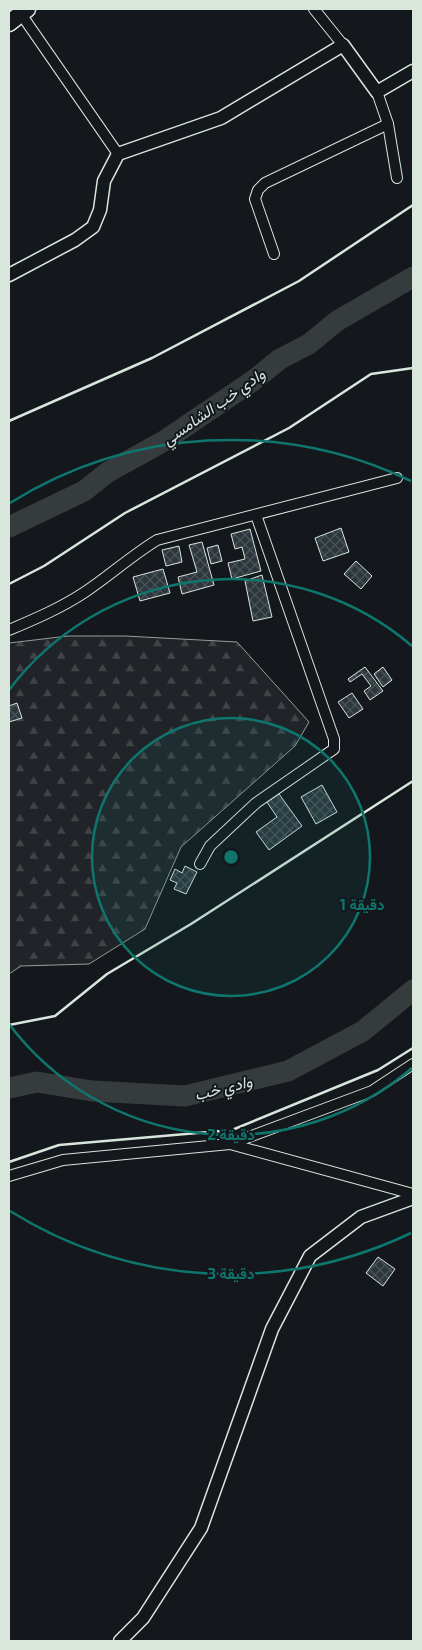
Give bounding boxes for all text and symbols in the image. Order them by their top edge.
water label: وادي خب الشامسي [158,364,271,453]
centre of rings [222,848,240,866]
text: 1 دقيقة [339,895,385,914]
water label: وادي خب [192,1071,255,1108]
text: 2 دقيقة [207,1125,255,1144]
text: 3 دقيقة [207,1264,255,1283]

